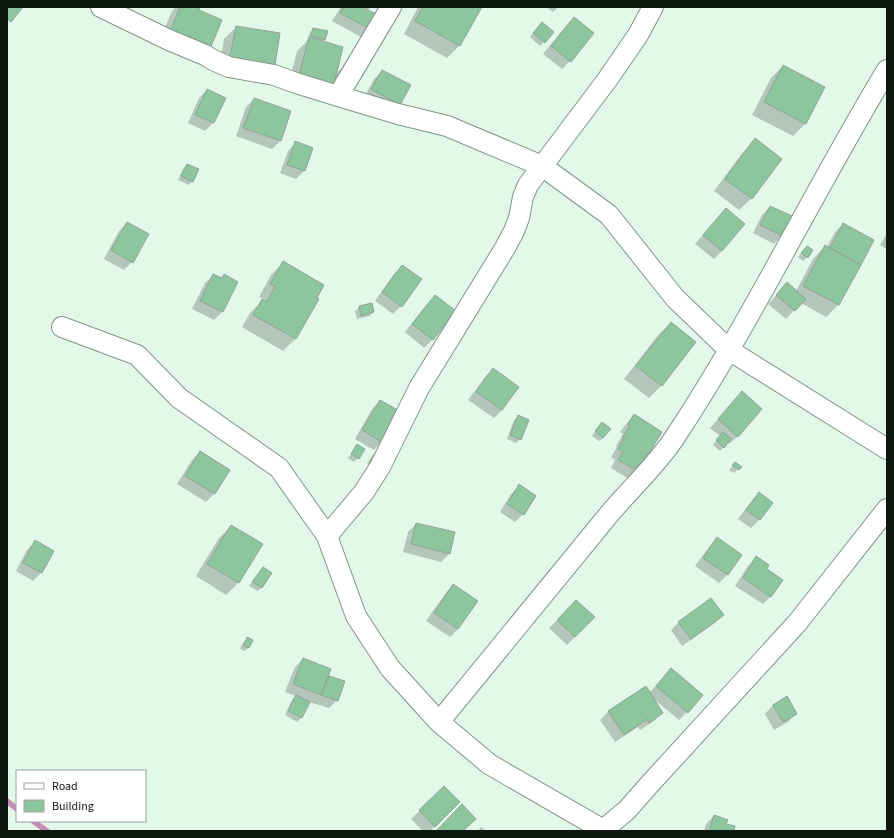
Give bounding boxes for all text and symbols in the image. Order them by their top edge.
legend [16,770,146,822]
text: Road [52,778,78,795]
text: Building [52,798,94,815]

